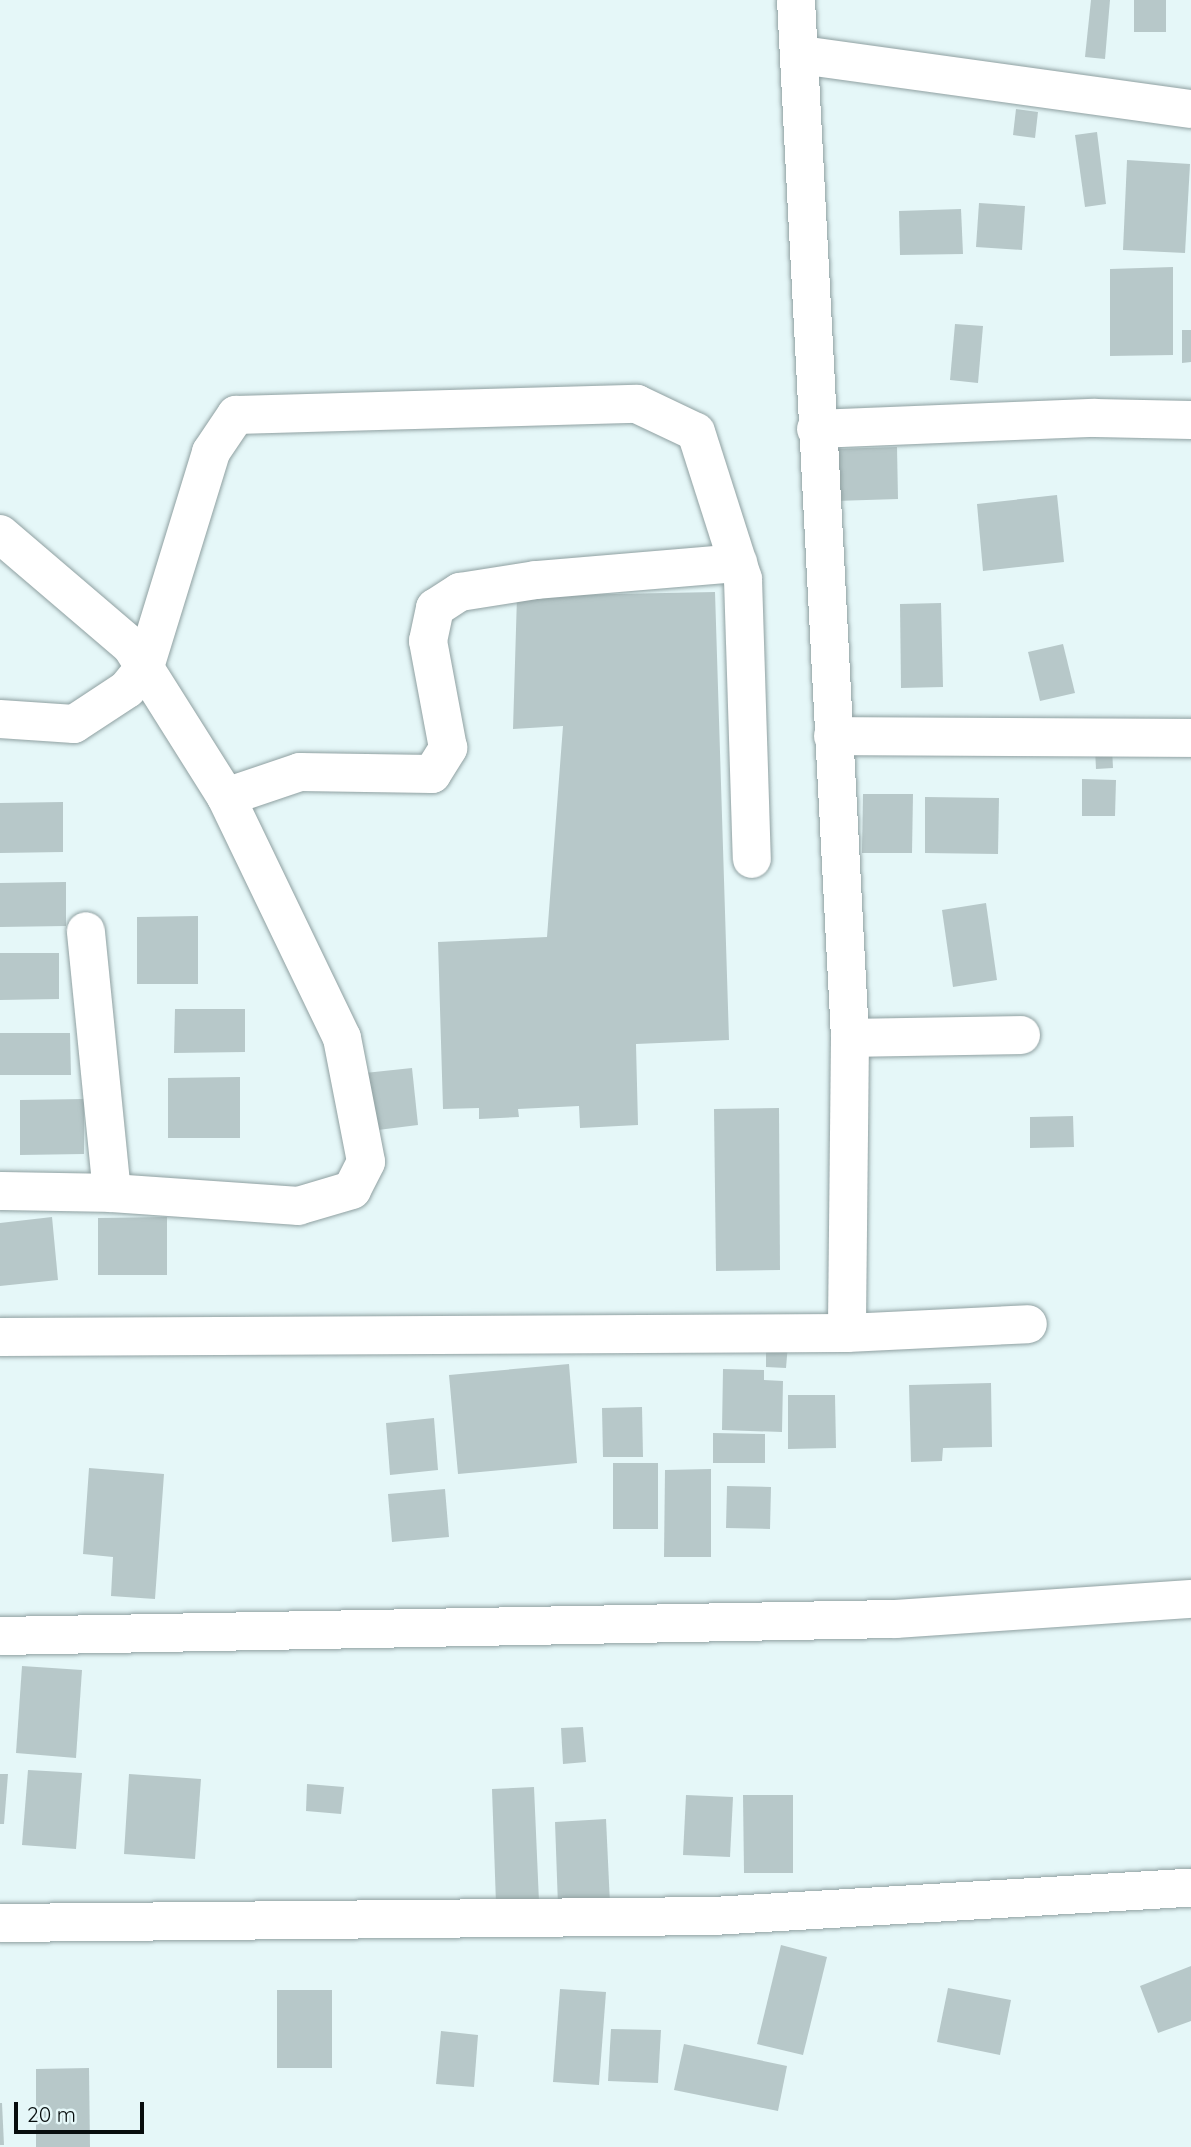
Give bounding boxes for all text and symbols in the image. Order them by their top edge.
scale bar [18,2088,147,2132]
text: 20 m [27,2101,76,2127]

